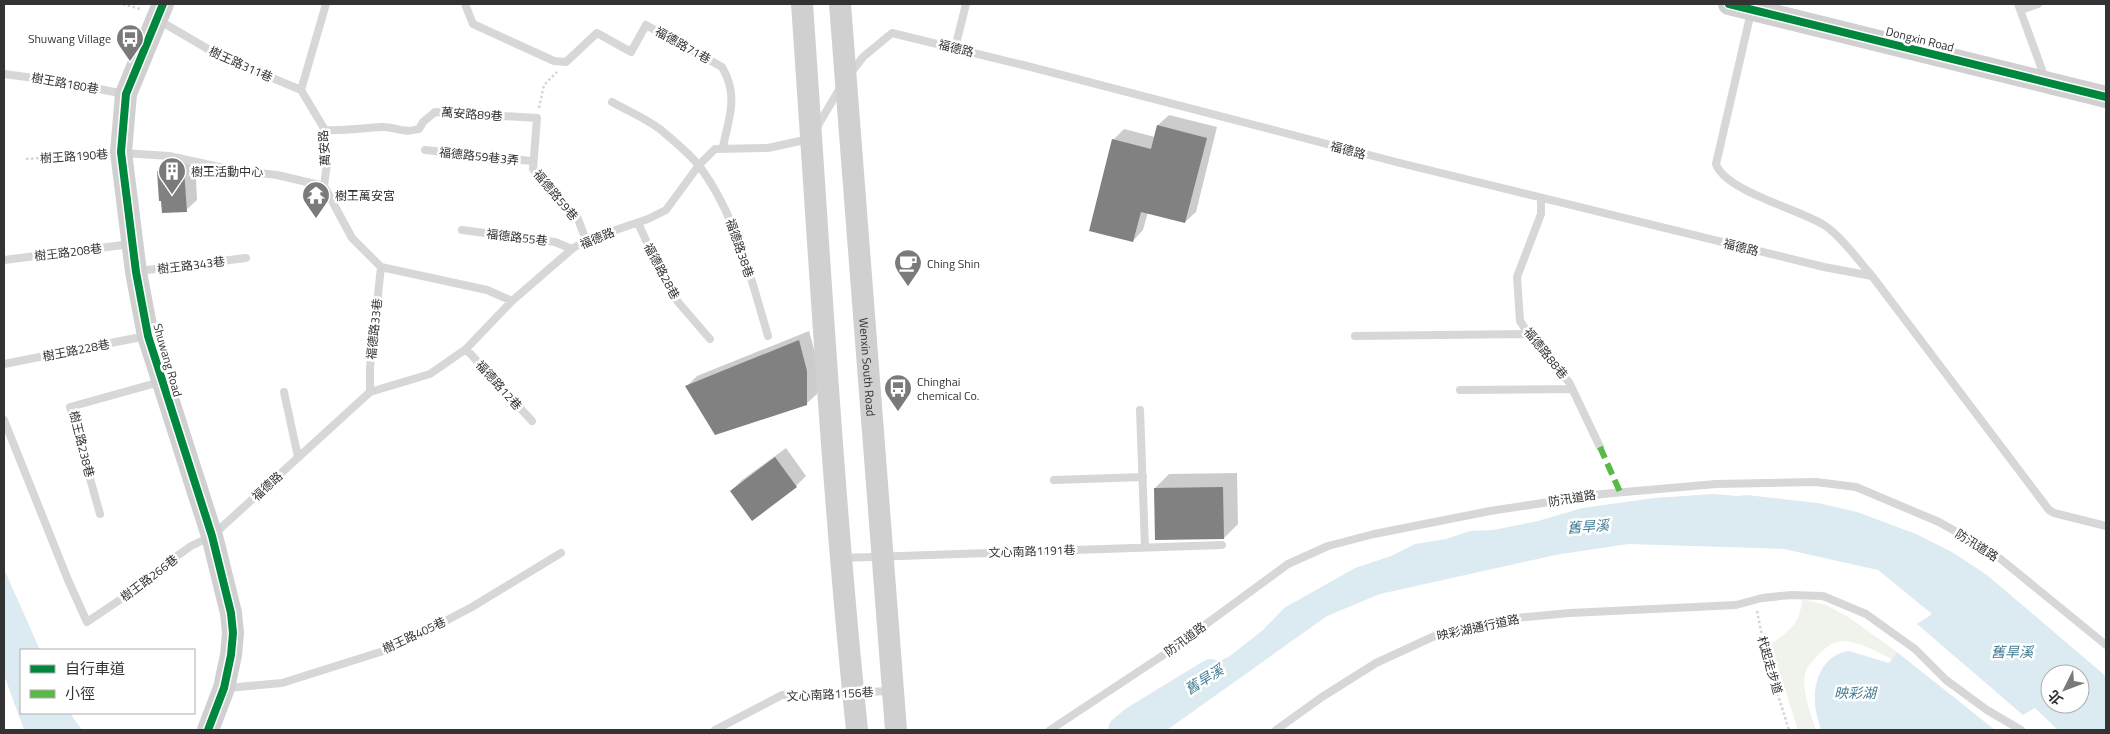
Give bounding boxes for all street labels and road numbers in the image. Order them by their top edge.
street label: Dongxin Road [1884,21,1956,57]
street label: 福德路71巷 [652,22,714,68]
street label: 福德路 [936,34,976,62]
street label: 樹王路311巷 [206,41,276,87]
street label: 樹王路180巷 [30,68,100,98]
street label: 萬安路89巷 [441,102,503,126]
street label: 萬安路 [313,129,335,167]
street label: 福德路 [1328,136,1368,164]
street label: 福德路59巷3弄 [438,142,520,170]
street label: 樹王路190巷 [39,144,109,168]
street label: 福德路59巷 [529,165,583,225]
street label: 福德路38巷 [721,216,759,280]
street label: 福德路 [577,222,617,254]
street label: 福德路55巷 [485,224,549,250]
street label: 福德路 [1721,233,1761,261]
street label: 樹王路208巷 [33,238,103,266]
street label: 福德路28巷 [639,239,685,303]
street label: 樹王路343巷 [156,251,226,279]
street label: 福德路33巷 [361,297,387,361]
street label: Wenxin South Road [855,317,881,417]
street label: Shuwang Road [148,321,188,399]
street label: 福德路88巷 [1519,323,1573,383]
street label: 樹王路228巷 [41,334,111,366]
street label: 福德路12巷 [471,356,527,414]
street label: 樹王路238巷 [65,409,99,479]
street label: 福德路 [247,467,287,505]
street label: 防汛道路 [1547,485,1597,511]
street label: 防汛道路 [1952,524,2002,566]
street label: 文心南路1191巷 [988,540,1076,562]
street label: 樹王路266巷 [116,550,182,606]
street label: 映彩湖通行道路 [1435,609,1521,645]
street label: 樹王路405巷 [379,612,449,658]
street label: 防汛道路 [1160,617,1210,661]
street label: 杙起走步道 [1753,634,1787,696]
street label: 文心南路1156巷 [786,682,874,706]

